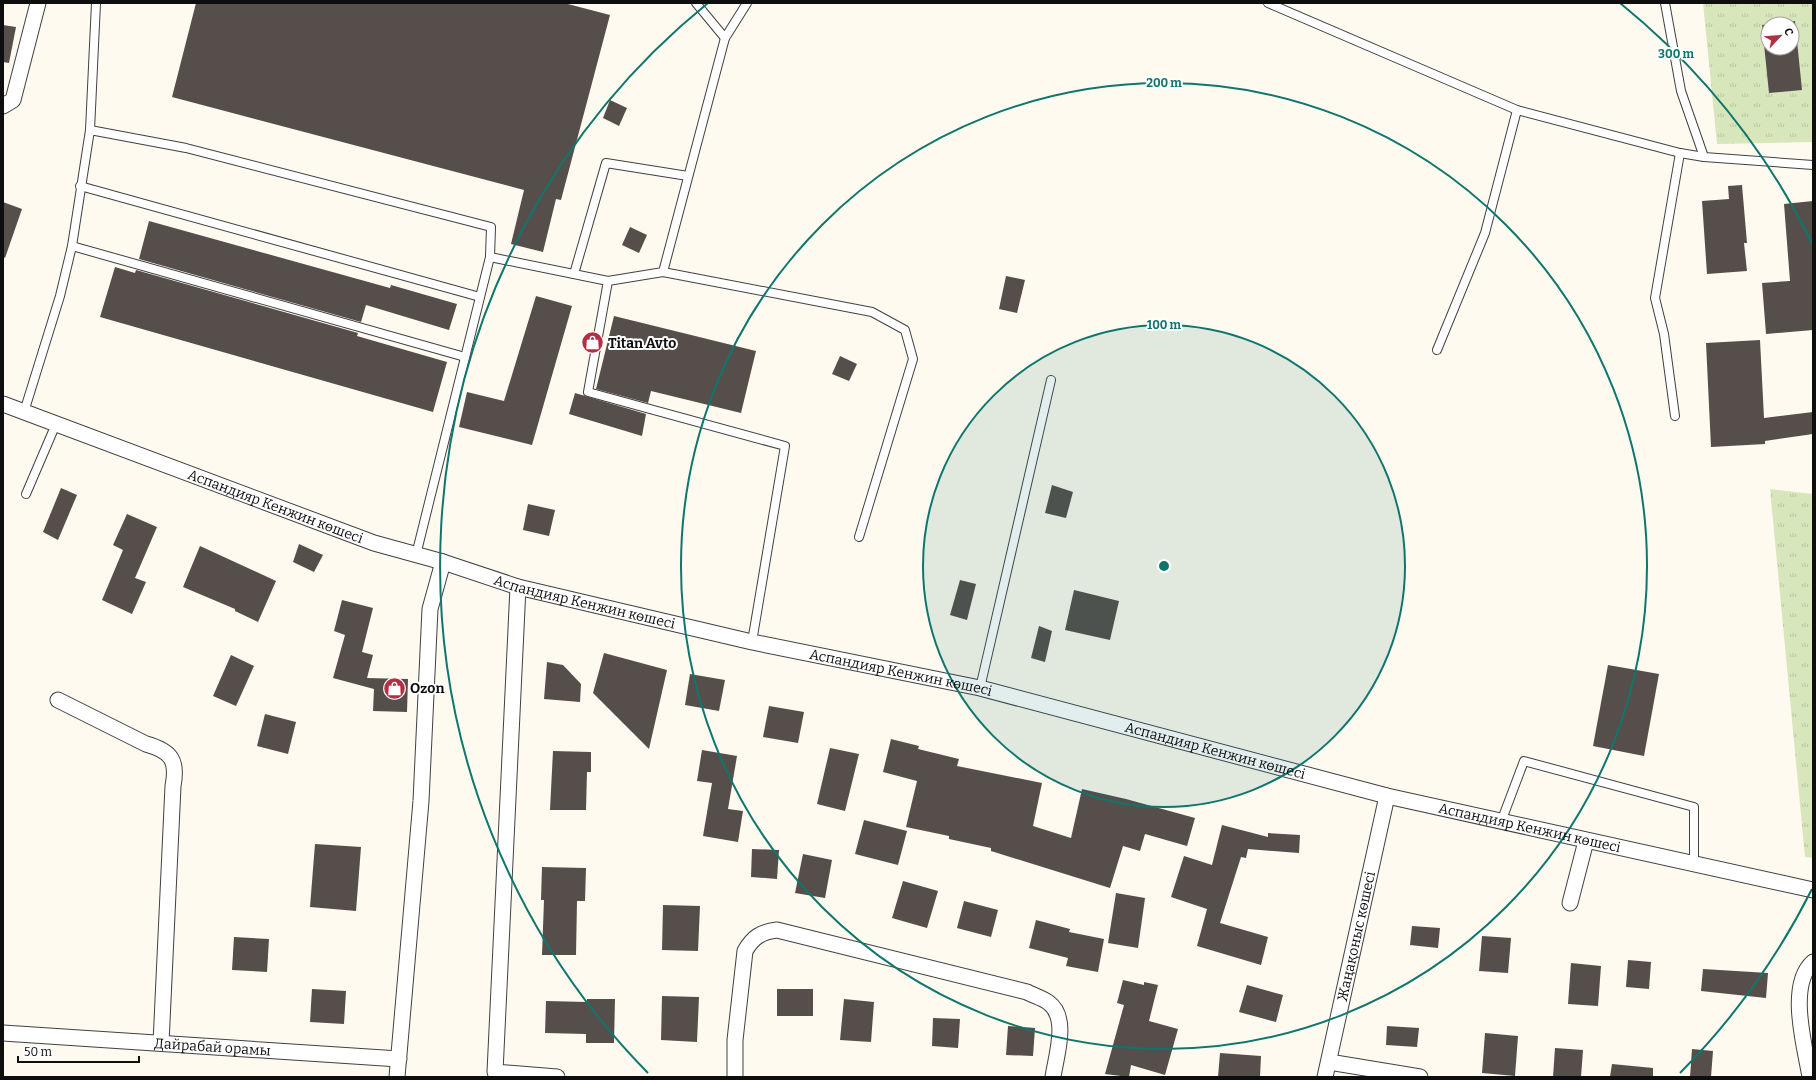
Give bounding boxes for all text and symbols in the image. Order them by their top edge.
north arrow [1760,16,1800,56]
text: С [1781,26,1796,38]
text: 300 m [1658,47,1694,61]
text: 200 m [1146,76,1182,90]
text: 100 m [1147,318,1182,332]
shop icon: Titan Avto [580,330,606,356]
place label: Titan Avto [608,335,676,352]
street label: Аспандияр Кенжин көшесі [185,466,366,547]
centre of rings [1157,559,1171,573]
street label: Аспандияр Кенжин көшесі [492,571,677,632]
street label: Аспандияр Кенжин көшесі [808,645,994,699]
shop icon: Ozon [381,675,407,701]
place label: Ozon [410,680,444,697]
street label: Аспандияр Кенжин көшесі [1123,718,1307,782]
street label: Аспандияр Кенжин көшесі [1437,799,1622,856]
street label: Жаңақоныс көшесі [1333,870,1379,1003]
street label: Дайрабай орамы [154,1034,271,1059]
scale bar [18,1038,139,1064]
text: 50 m [24,1045,53,1059]

